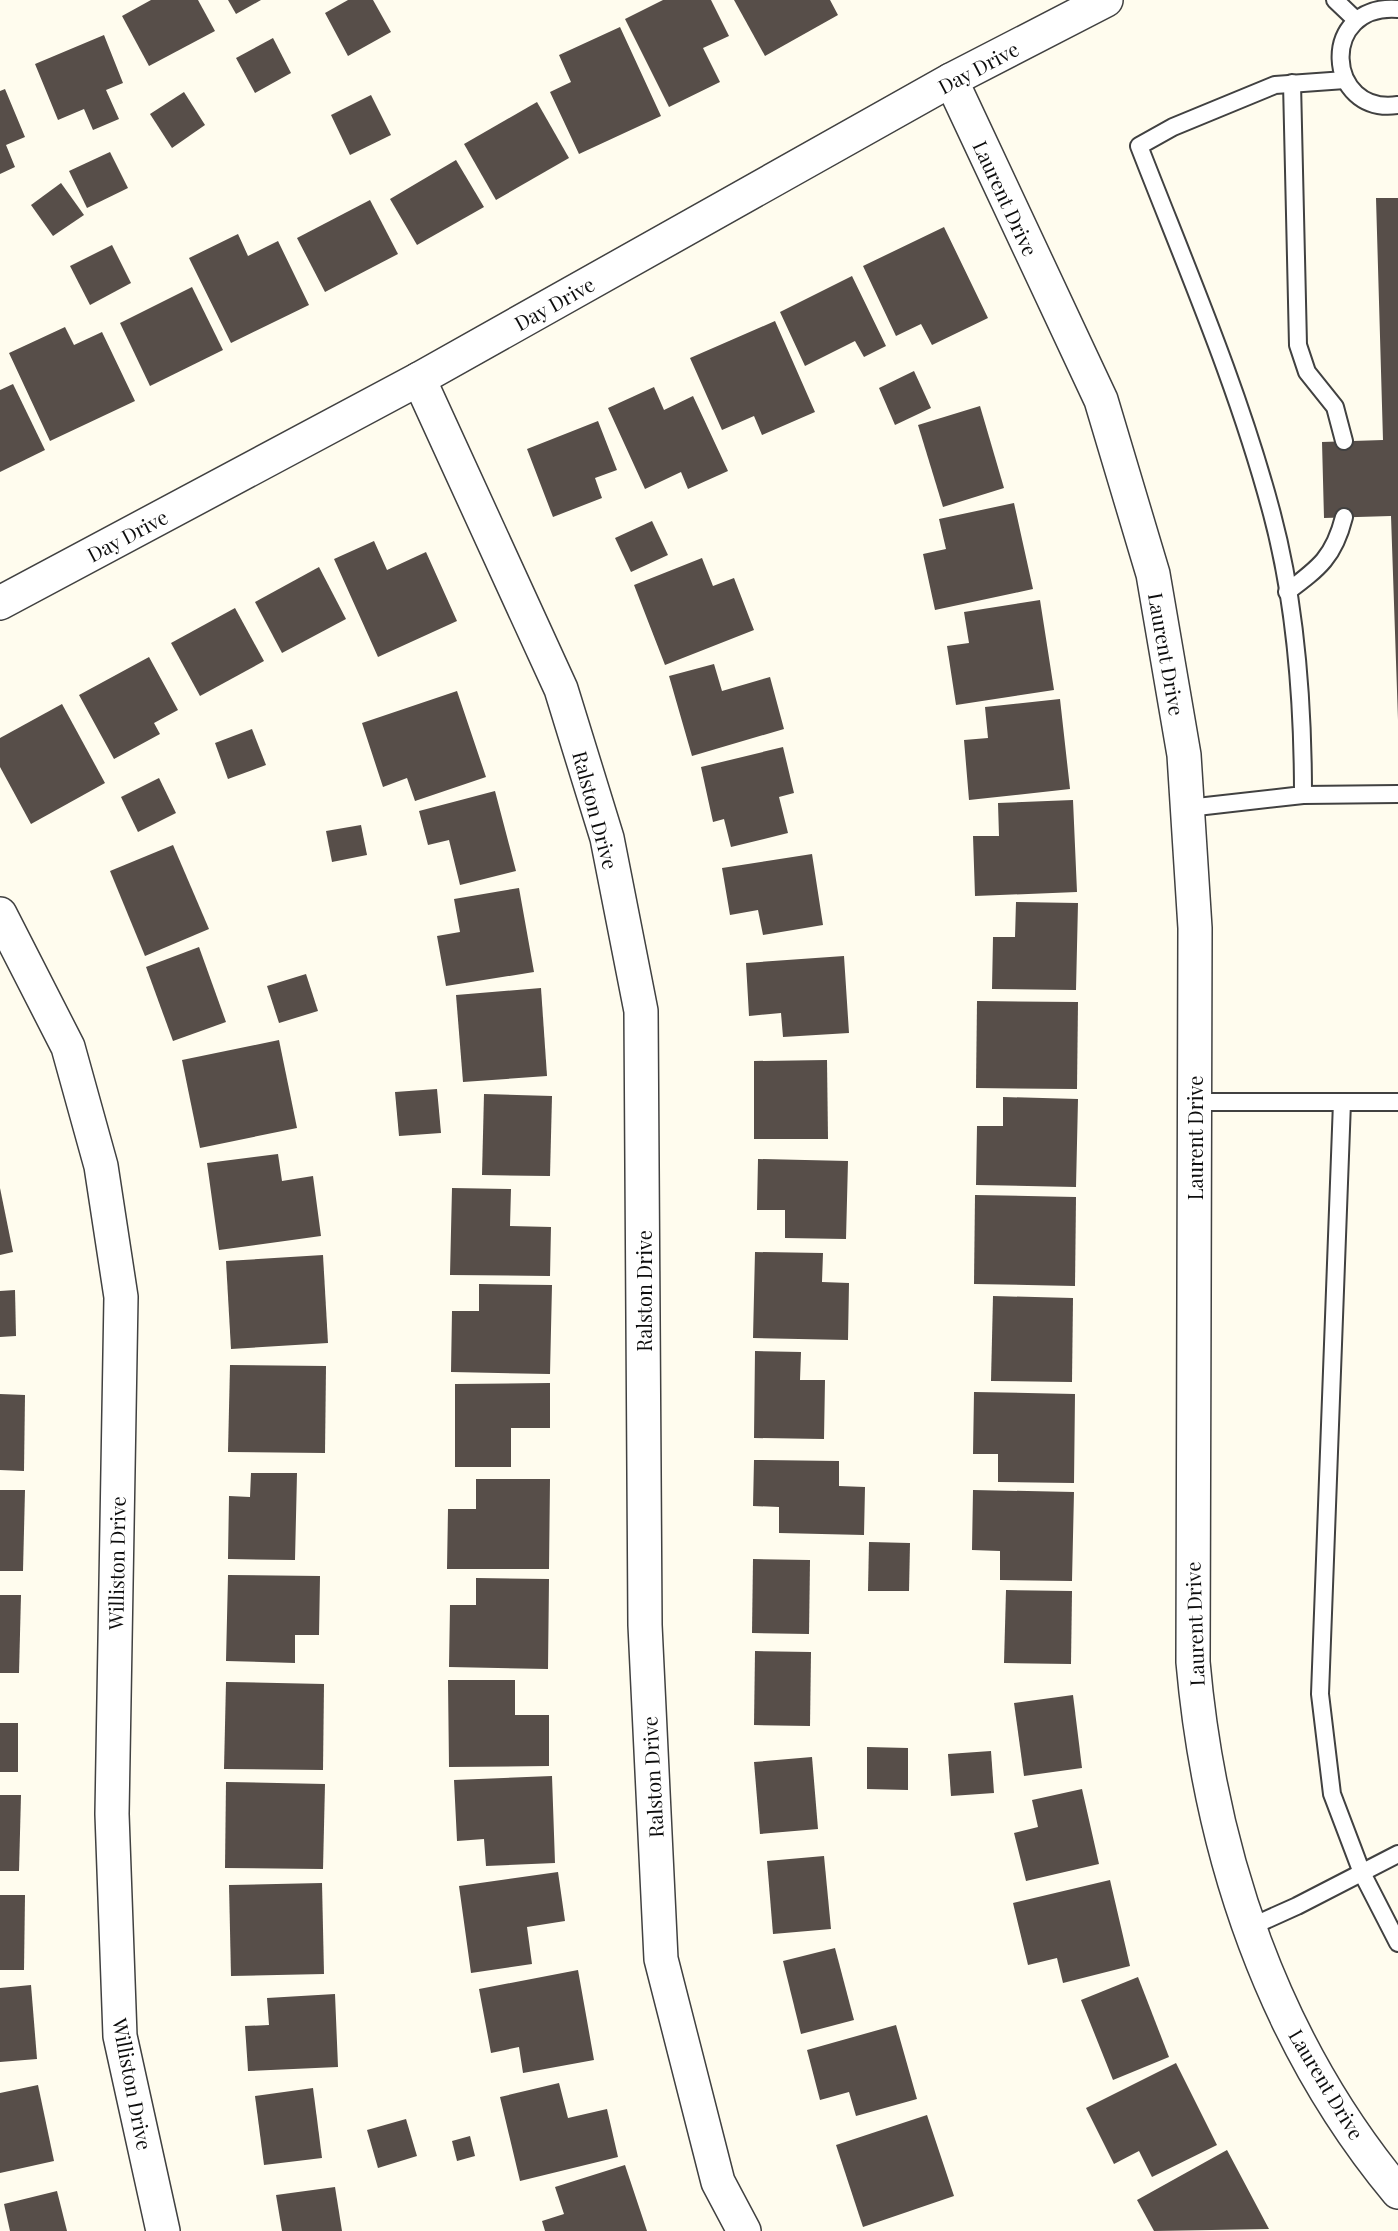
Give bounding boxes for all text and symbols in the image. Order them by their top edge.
street label: Day Drive [933,34,1023,100]
street label: Laurent Drive [967,136,1045,260]
street label: Day Drive [509,270,599,336]
street label: Day Drive [82,502,172,568]
street label: Laurent Drive [1143,590,1191,718]
street label: Ralston Drive [567,748,625,872]
street label: Laurent Drive [1181,1076,1208,1200]
street label: Ralston Drive [630,1230,657,1352]
street label: Williston Drive [101,1496,131,1631]
street label: Laurent Drive [1178,1561,1210,1687]
street label: Ralston Drive [635,1716,669,1838]
street label: Williston Drive [107,2015,159,2152]
street label: Laurent Drive [1283,2024,1371,2144]

